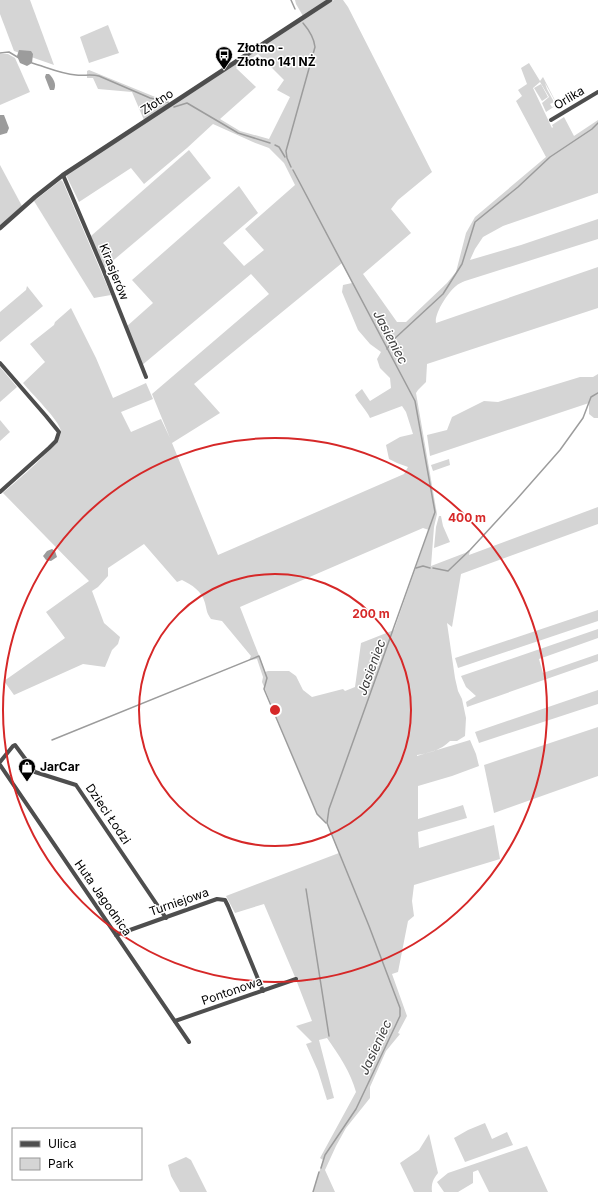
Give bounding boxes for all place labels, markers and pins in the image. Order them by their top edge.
place label: Złotno - Złotno 141 NŻ [237,40,316,69]
bus stop icon: Złotno - Złotno 141 NŻ [214,45,234,70]
centre of rings [268,703,282,717]
shop icon: JarCar [17,757,37,782]
place label: JarCar [40,759,80,774]

